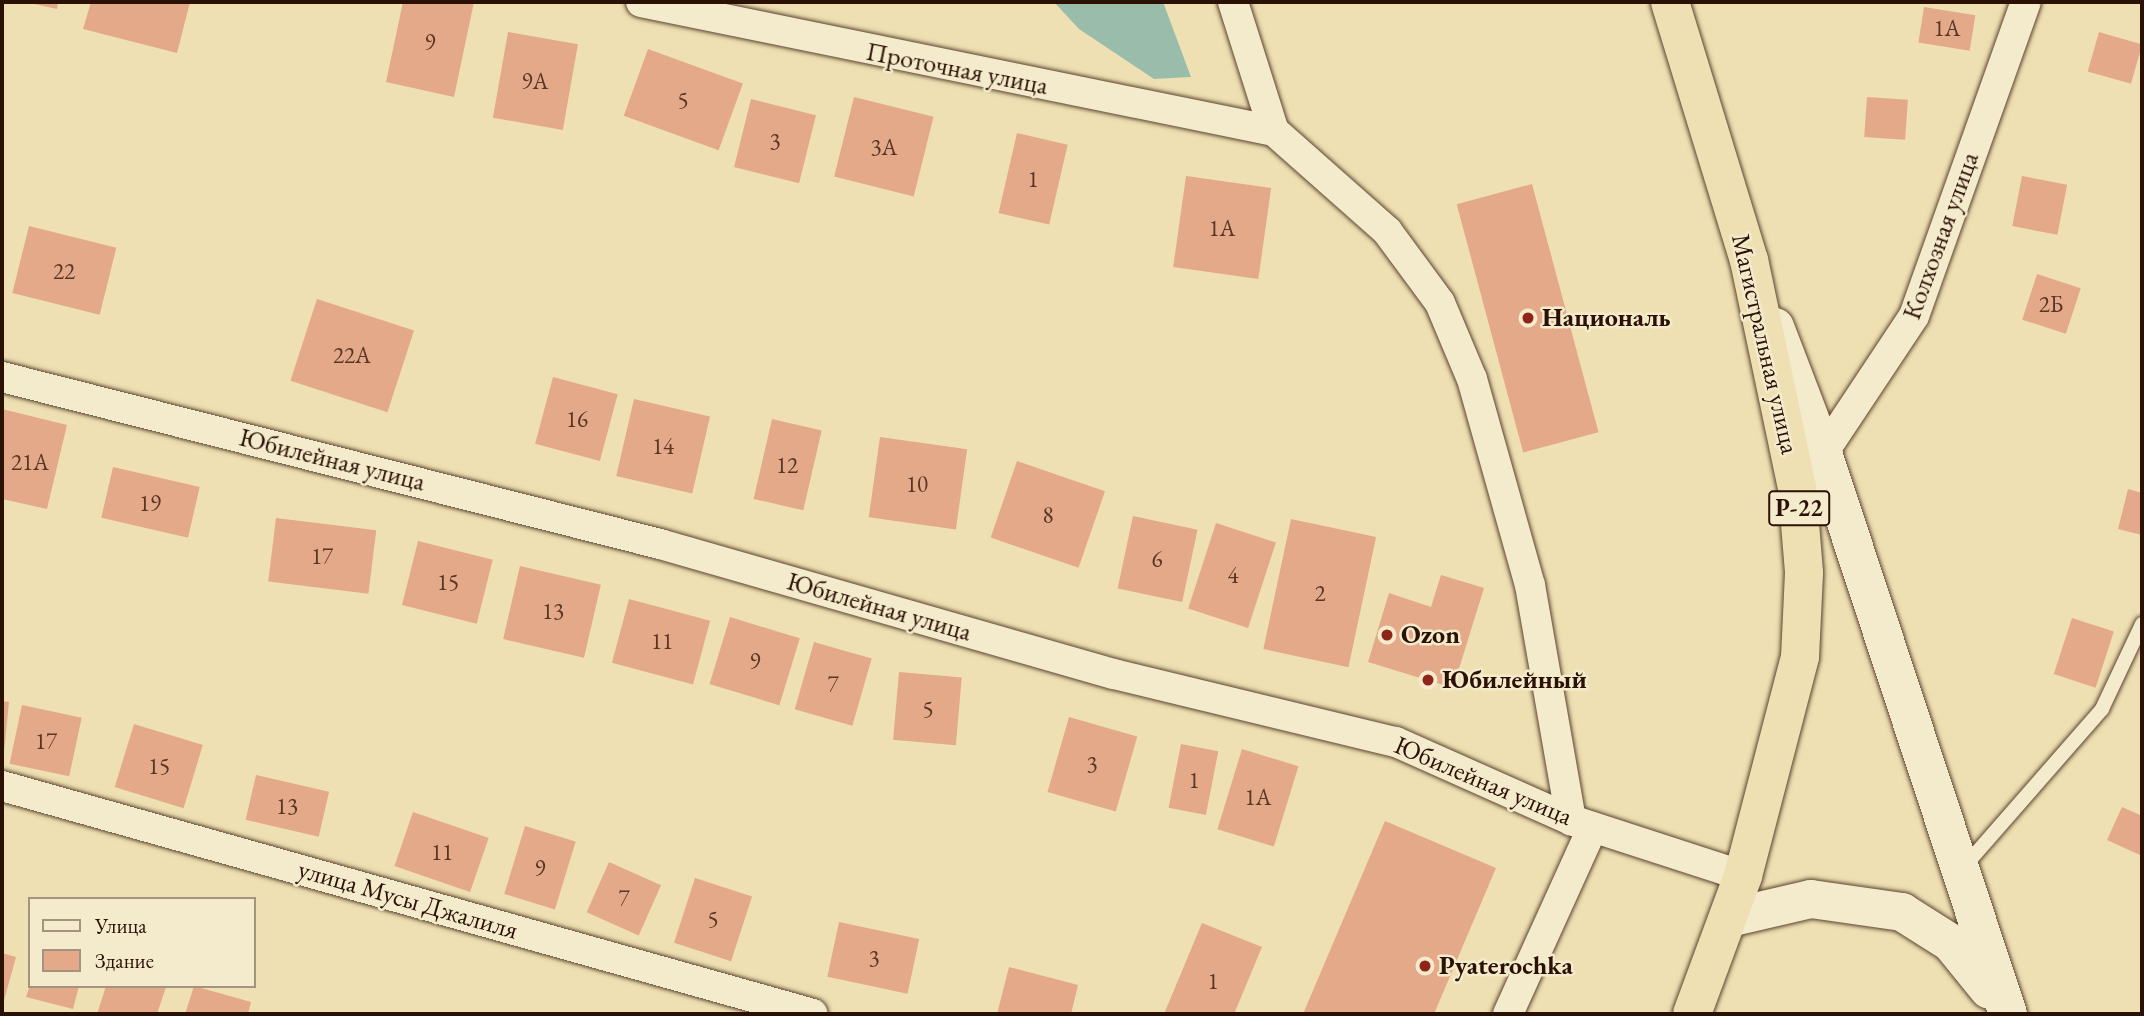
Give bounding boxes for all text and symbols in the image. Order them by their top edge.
house number: 1А [1934,14,1960,42]
house number: 9 [424,28,436,56]
street label: Проточная улица [863,36,1051,102]
house number: 9А [522,67,548,95]
house number: 5 [677,86,689,114]
house number: 3 [769,127,781,155]
house number: 3А [871,133,897,161]
street label: Колхозная улица [1896,148,1986,324]
house number: 1 [1027,165,1039,193]
house number: 1А [1209,214,1235,242]
street label: Магистральная улица [1725,231,1805,457]
house number: 22 [53,257,75,285]
house number: 2Б [2039,290,2063,318]
place label: Националь [1542,302,1671,334]
marker: Националь [1520,310,1536,326]
house number: 22А [333,341,371,369]
house number: 16 [566,405,588,433]
street label: Юбилейная улица [236,422,428,498]
house number: 14 [652,432,674,460]
house number: 21А [11,448,49,476]
house number: 12 [776,451,798,479]
house number: 10 [906,470,928,498]
road number: Р-22 [1768,488,1830,528]
house number: 19 [139,489,161,517]
house number: 8 [1042,501,1054,529]
house number: 17 [311,542,333,570]
house number: 6 [1151,545,1163,573]
house number: 4 [1227,561,1239,589]
street label: Юбилейная улица [783,566,975,648]
house number: 15 [437,568,459,596]
house number: 2 [1314,579,1326,607]
house number: 13 [542,597,564,625]
place label: Ozon [1401,619,1460,651]
house number: 11 [651,627,673,655]
marker: Ozon [1379,627,1395,643]
house number: 9 [749,647,761,675]
place label: Юбилейный [1442,664,1587,696]
house number: 7 [827,670,839,698]
marker: Юбилейный [1420,672,1436,688]
house number: 5 [922,695,934,723]
house number: 17 [35,727,57,755]
street label: Юбилейная улица [1389,729,1577,833]
house number: 3 [1086,750,1098,778]
house number: 15 [148,752,170,780]
house number: 1 [1188,766,1200,794]
house number: 1А [1245,783,1271,811]
house number: 13 [276,792,298,820]
house number: 11 [431,838,453,866]
street label: улица Мусы Джалиля [294,854,522,946]
house number: 9 [534,854,546,882]
house number: 7 [618,884,630,912]
legend [28,897,256,988]
house number: 5 [707,905,719,933]
text: Улица [95,912,147,939]
house number: 3 [868,944,880,972]
text: Здание [95,947,154,974]
place label: Pyaterochka [1439,950,1573,982]
marker: Pyaterochka [1417,958,1433,974]
house number: 1 [1207,967,1219,995]

